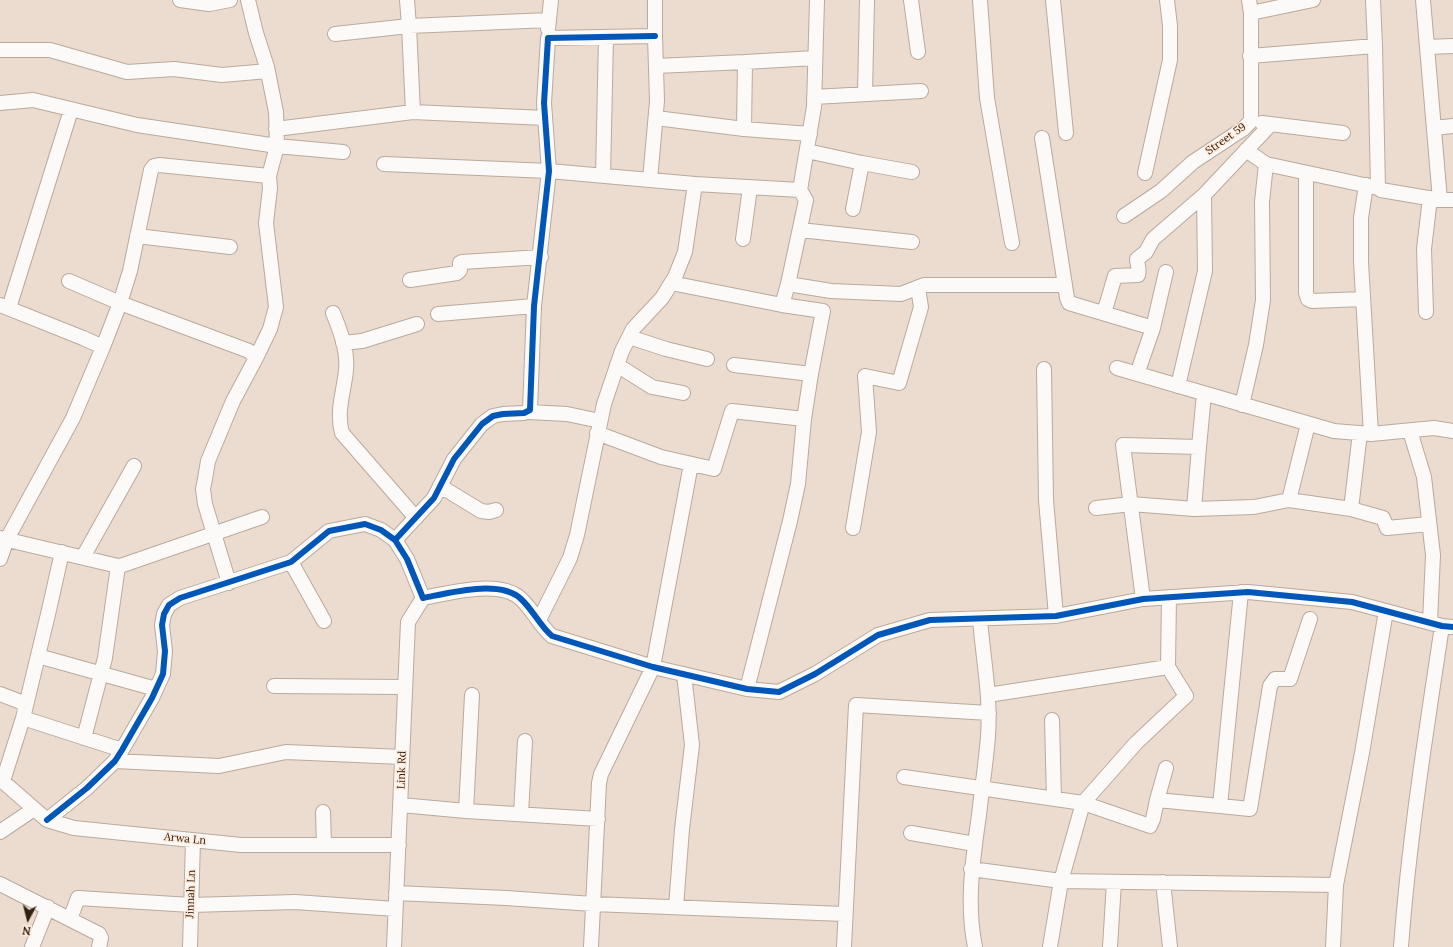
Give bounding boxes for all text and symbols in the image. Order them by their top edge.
street label: Street 59 [1203,120,1249,158]
street label: Link Rd [395,751,409,789]
street label: Arwa Ln [163,830,207,848]
street label: Jinnah Ln [184,869,198,919]
north arrow [8,899,48,939]
text: N [21,923,32,938]

